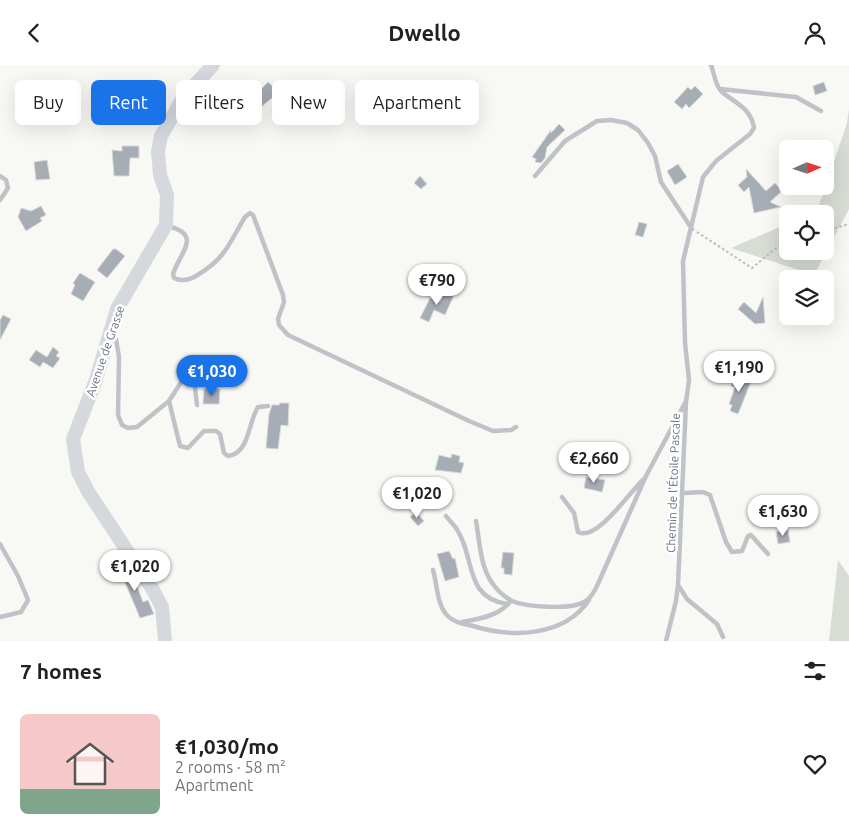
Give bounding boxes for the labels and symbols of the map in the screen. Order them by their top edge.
north arrow [779,140,834,195]
pin: €790 [407,263,467,306]
street label: Avenue de Grasse [83,304,127,398]
pin: €1,190 [698,351,780,393]
pin: €1,030 [171,355,253,397]
street label: Chemin de l'Étoile Pascale [664,413,682,553]
pin: €2,660 [553,441,635,484]
pin: €1,020 [376,477,458,519]
pin: €1,630 [742,495,824,537]
pin: €1,020 [94,549,176,592]

